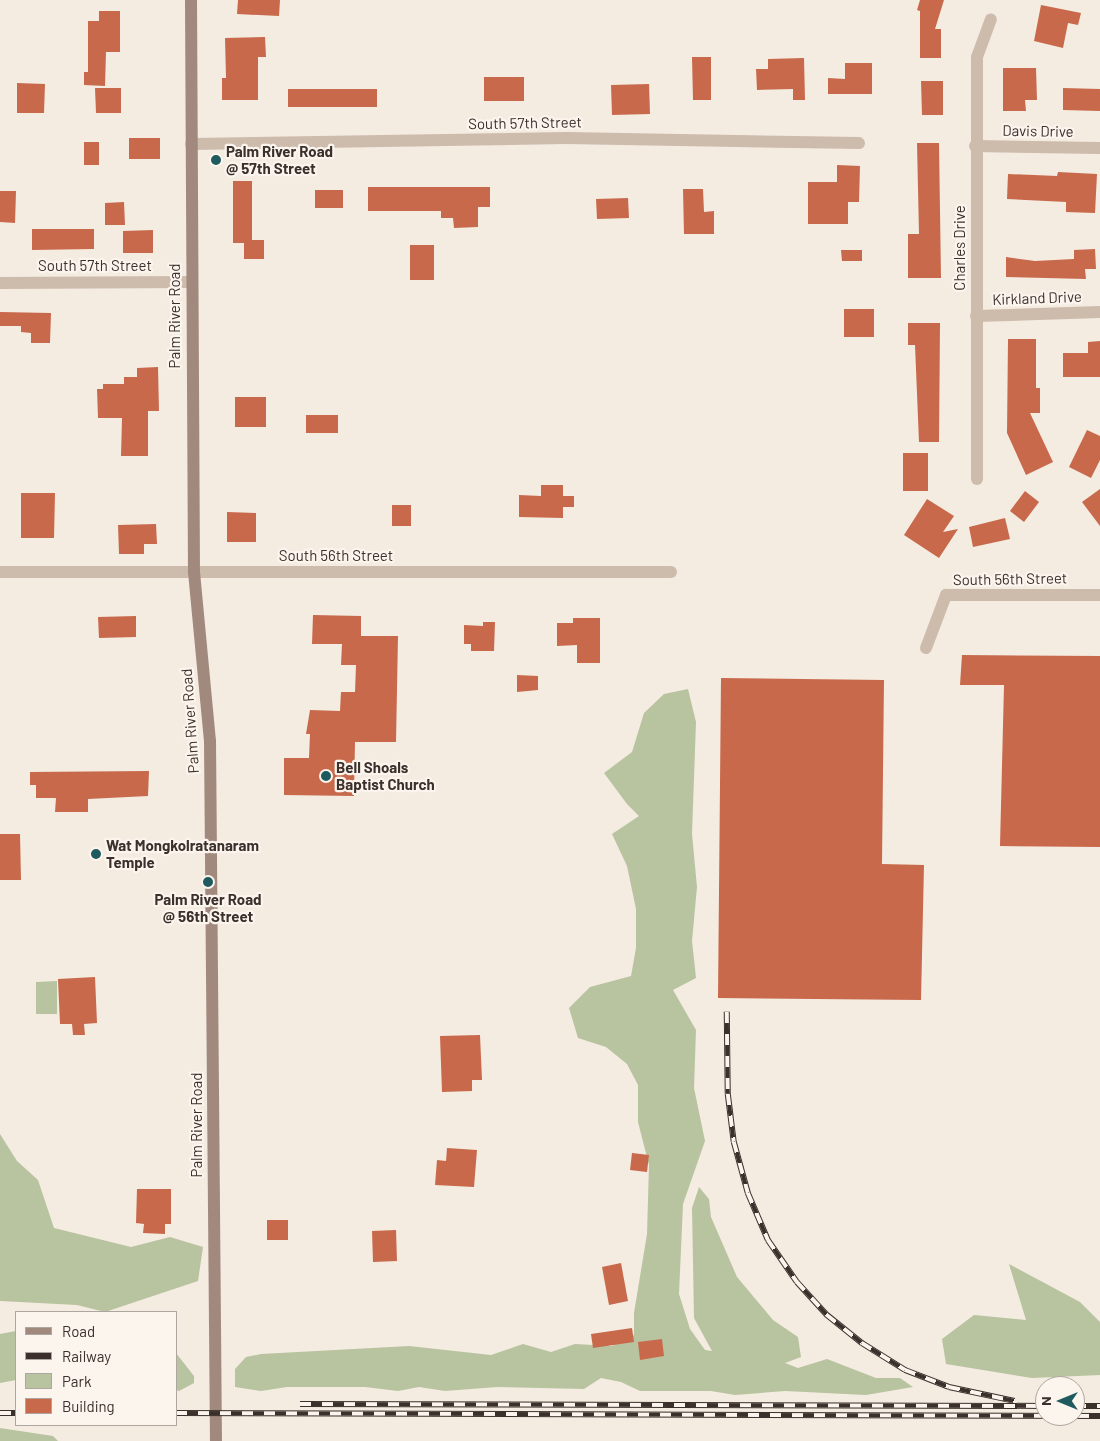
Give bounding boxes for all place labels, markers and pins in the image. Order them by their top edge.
place label: Palm River Road @ 57th Street [226,142,333,177]
marker: Palm River Road @ 57th Street [210,154,222,166]
place label: Bell Shoals Baptist Church [336,758,435,793]
marker: Bell Shoals Baptist Church [320,770,332,782]
place label: Wat Mongkolratanaram Temple [106,836,259,871]
marker: Wat Mongkolratanaram Temple [90,848,102,860]
marker: Palm River Road @ 56th Street [202,876,214,888]
place label: Palm River Road @ 56th Street [154,890,262,925]

